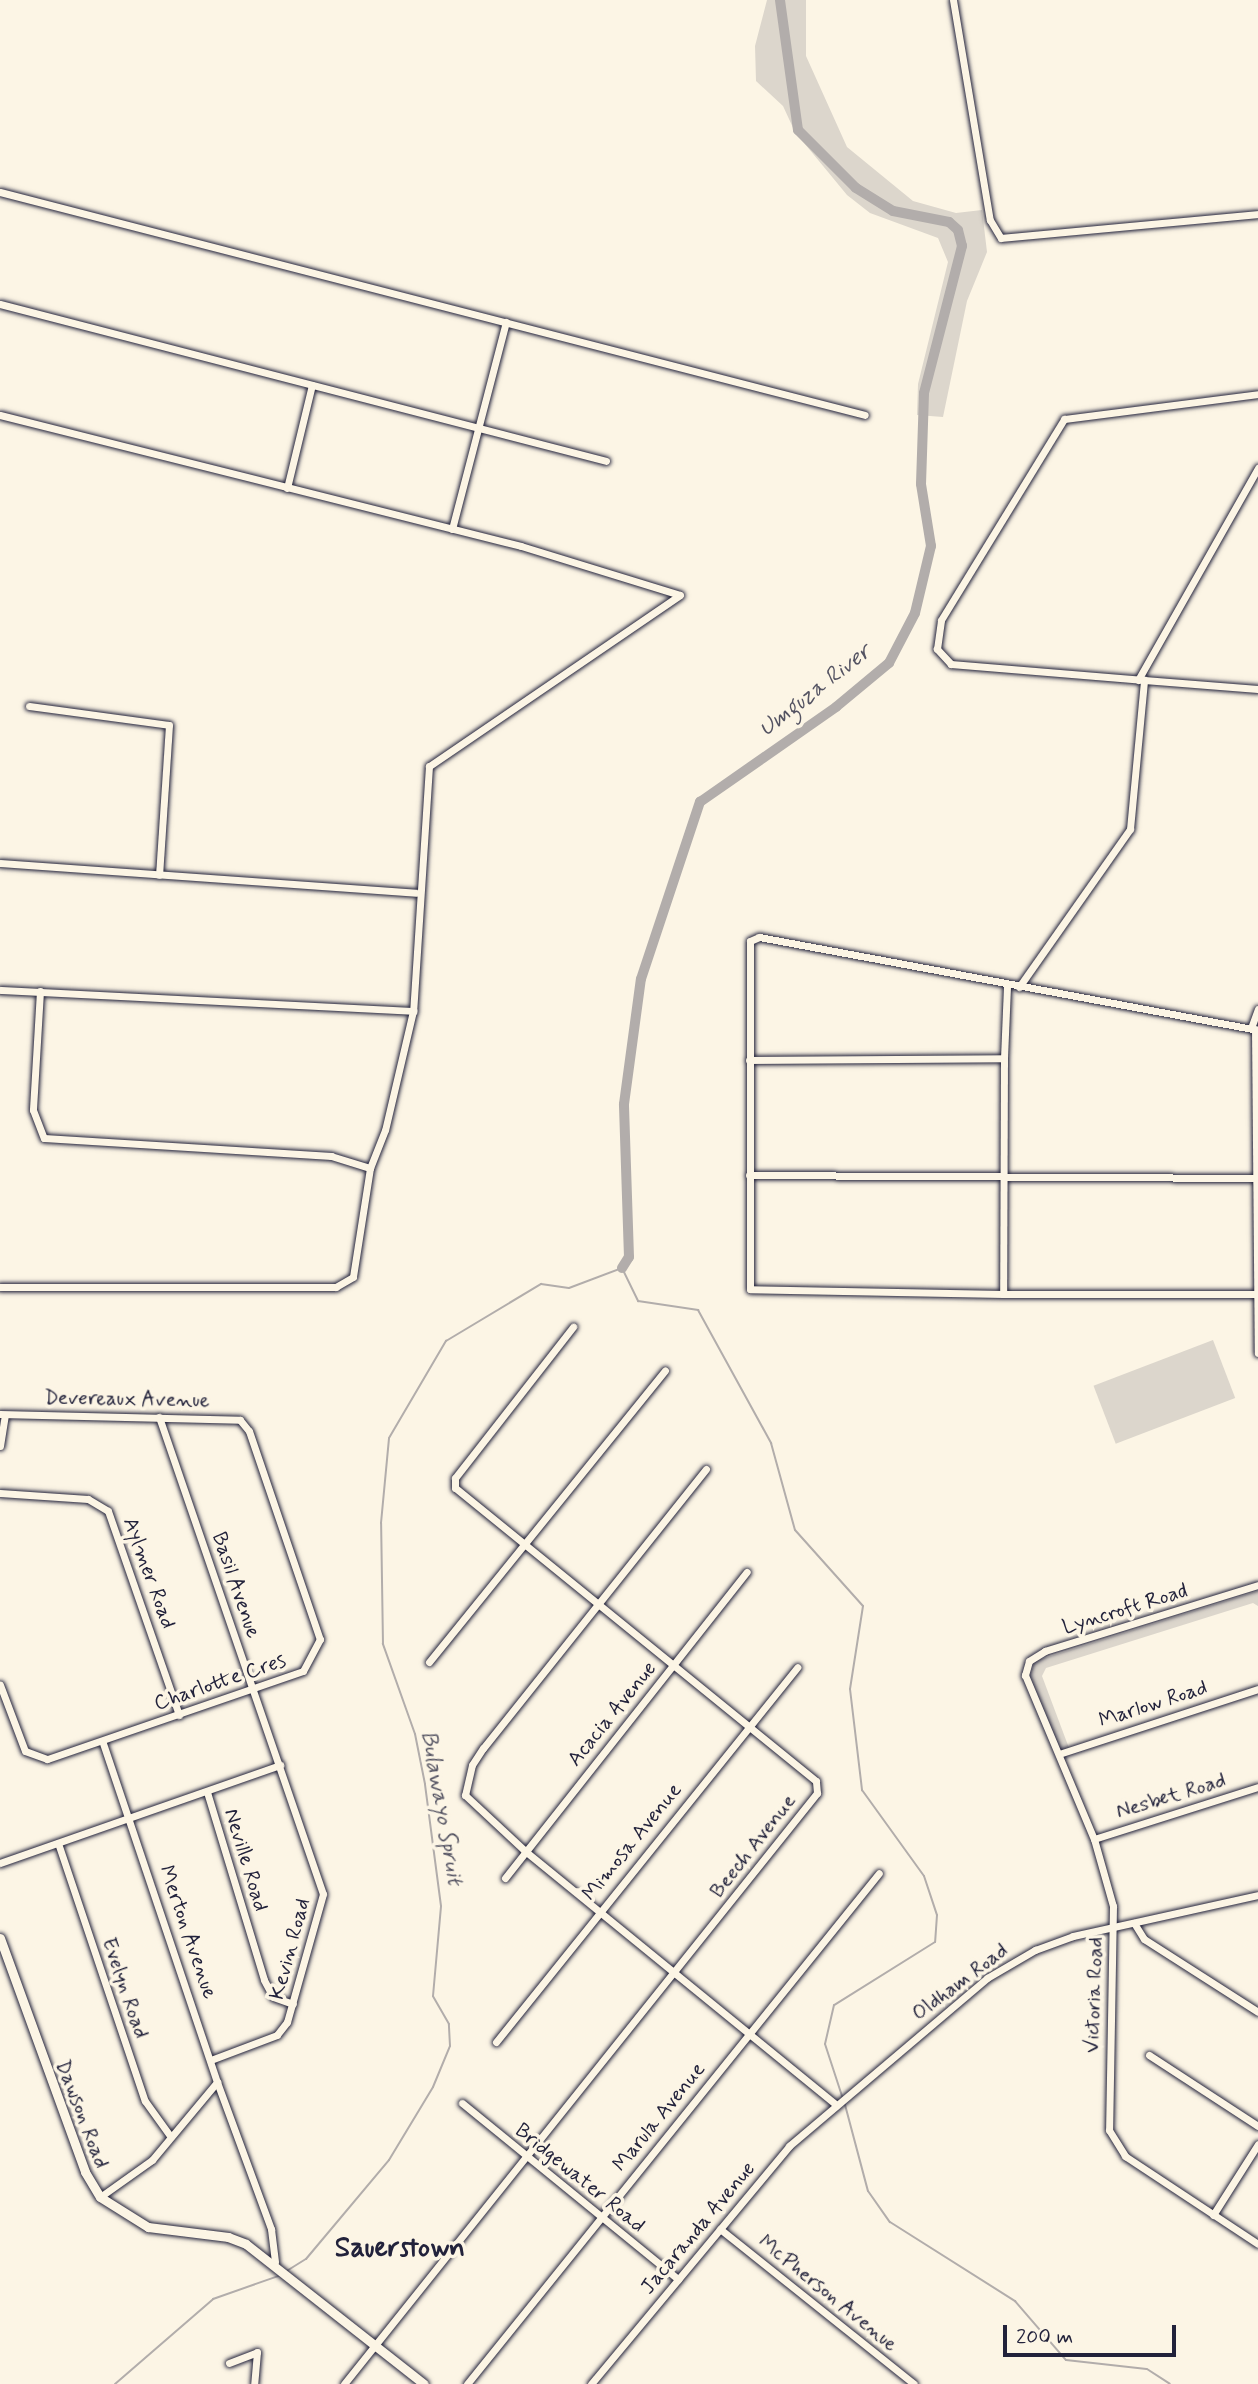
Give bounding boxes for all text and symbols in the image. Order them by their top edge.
water label: Umguza River [753,639,877,743]
street label: Devereaux Avenue [45,1385,209,1413]
street label: Aylmer Road [117,1514,181,1632]
street label: Basil Avenue [206,1527,266,1643]
street label: Lyncroft Road [1060,1578,1190,1640]
street label: Charlotte Cres [151,1648,289,1716]
street label: Acacia Avenue [561,1656,663,1772]
street label: Marlow Road [1095,1675,1211,1733]
water label: Bulawayo Spruit [413,1725,469,1891]
street label: Nesbet Road [1113,1767,1229,1825]
street label: Mimosa Avenue [577,1778,687,1906]
street label: Beech Avenue [705,1789,801,1903]
street label: Neville Road [218,1806,274,1914]
street label: Merton Avenue [154,1863,222,2001]
street label: Kevin Road [264,1895,316,2003]
street label: Evelyn Road [96,1934,154,2042]
street label: Victoria Road [1079,1936,1109,2054]
street label: Oldham Road [907,1938,1013,2026]
street label: Dawson Road [50,2056,114,2172]
street label: Marula Avenue [607,2057,711,2177]
street label: Bridgewater Road [510,2118,650,2238]
street label: Jacaranda Avenue [634,2156,762,2300]
street label: McPherson Avenue [754,2230,902,2356]
district label: Sauerstown [335,2232,465,2266]
scale bar [1006,2310,1179,2354]
text: 200 m [1016,2323,1073,2351]

